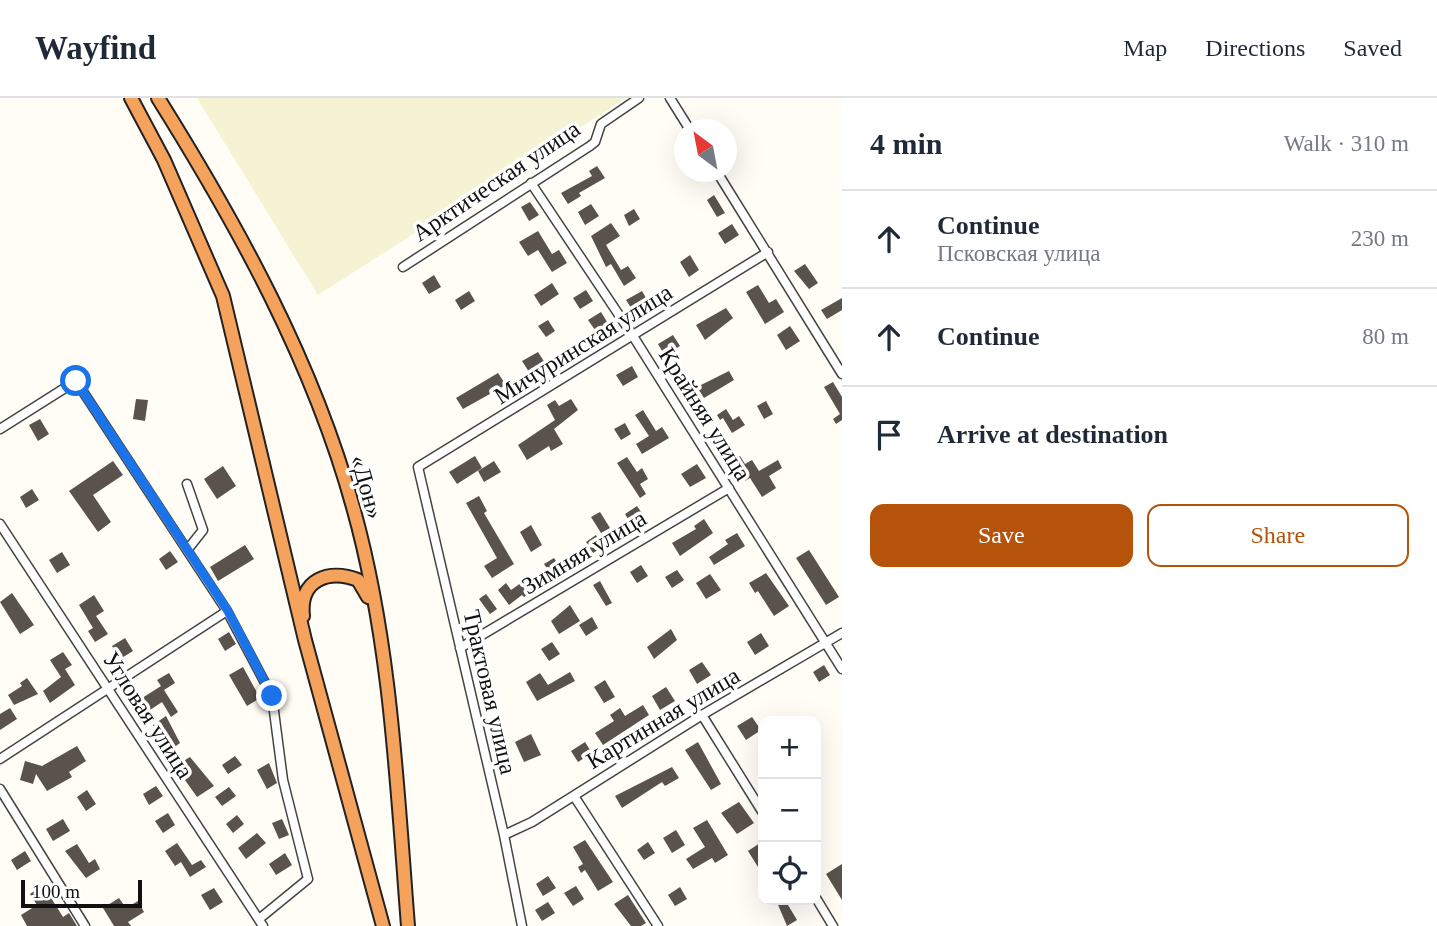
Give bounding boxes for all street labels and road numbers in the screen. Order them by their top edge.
street label: Арктическая улица [407,115,585,247]
street label: Мичуринская улица [489,279,677,409]
street label: Крайняя улица [654,343,756,486]
street label: «Дон» [346,452,388,522]
street label: Зимняя улица [517,505,651,599]
street label: Трактовая улица [458,607,522,777]
street label: Угловая улица [97,647,199,783]
street label: Картинная улица [582,662,745,774]

